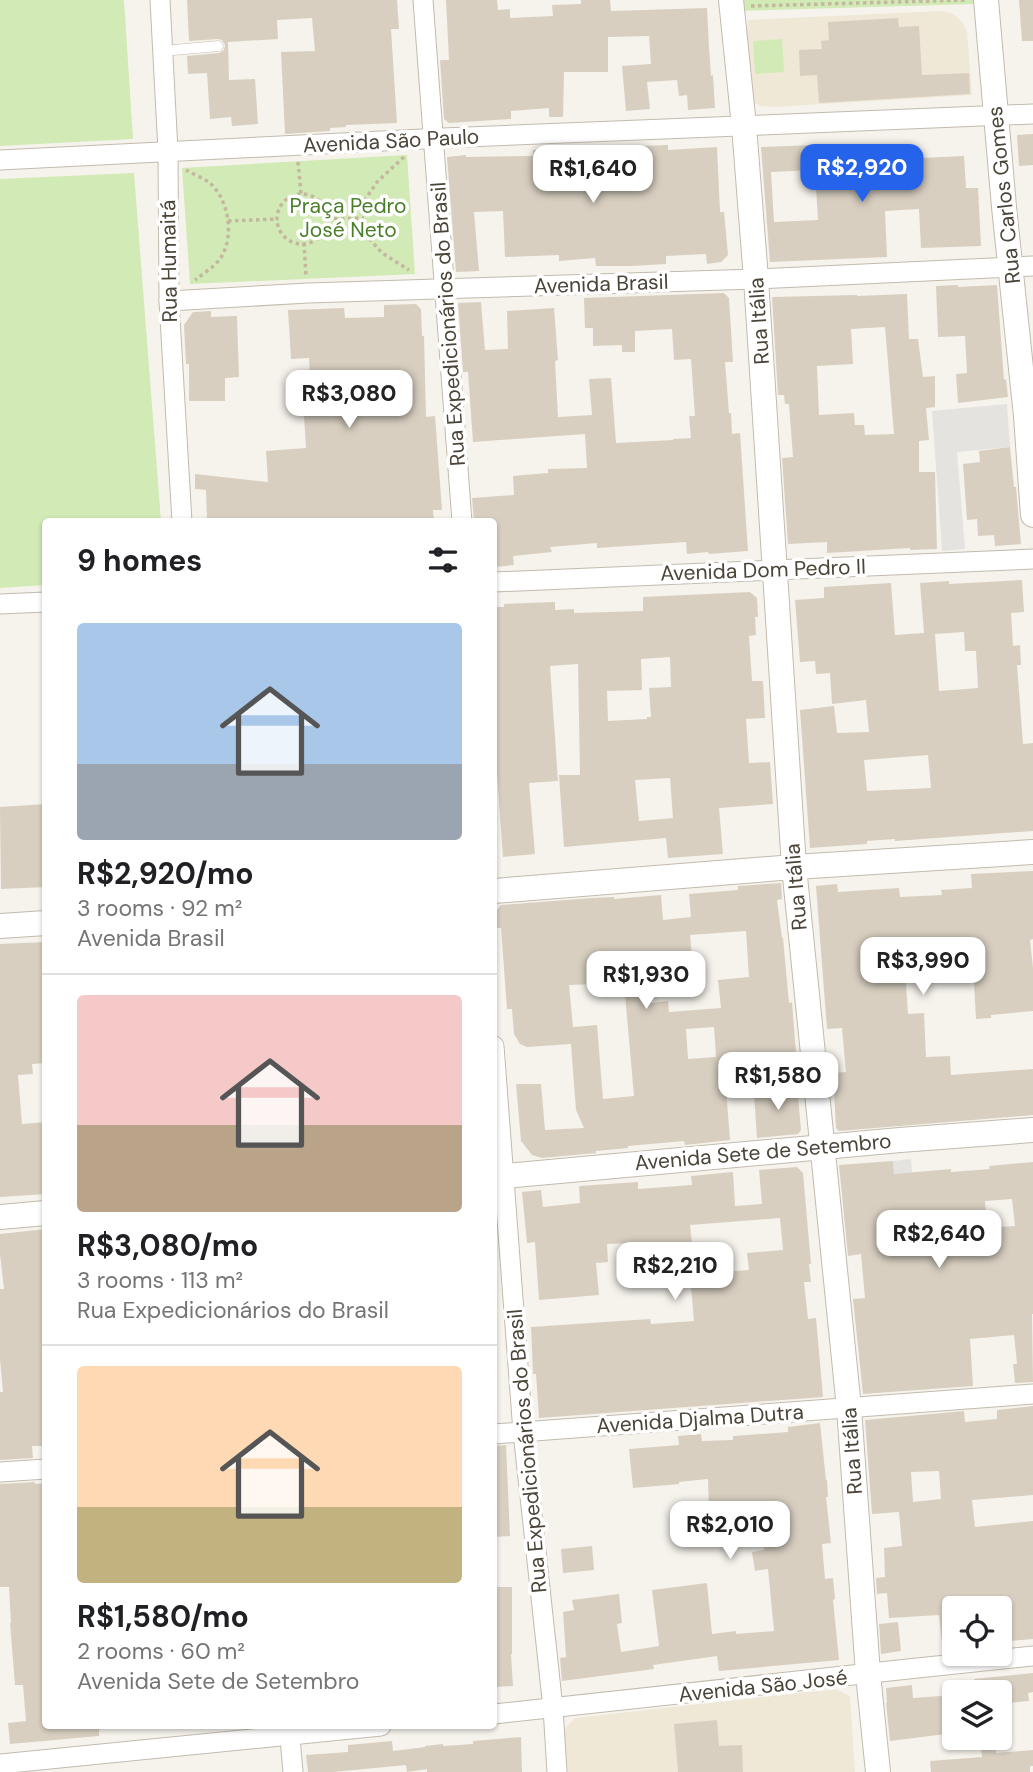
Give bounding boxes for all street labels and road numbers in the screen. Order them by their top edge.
street label: Rua Carlos Gomes [981,105,1027,285]
street label: Avenida São Paulo [302,122,480,160]
street label: Rua Expedicionários do Brasil [424,181,472,467]
street label: Rua Humaitá [154,199,184,323]
street label: Avenida Brasil [533,268,669,300]
street label: Rua Itália [742,277,776,365]
street label: Avenida Dom Pedro II [660,552,866,588]
street label: Rua Itália [778,842,814,932]
street label: Avenida Sete de Setembro [633,1127,893,1177]
street label: Rua Expedicionários do Brasil [501,1308,553,1594]
street label: Avenida Djalma Dutra [595,1398,805,1440]
street label: Rua Itália [835,1407,869,1495]
street label: Avenida São José [677,1663,849,1709]

